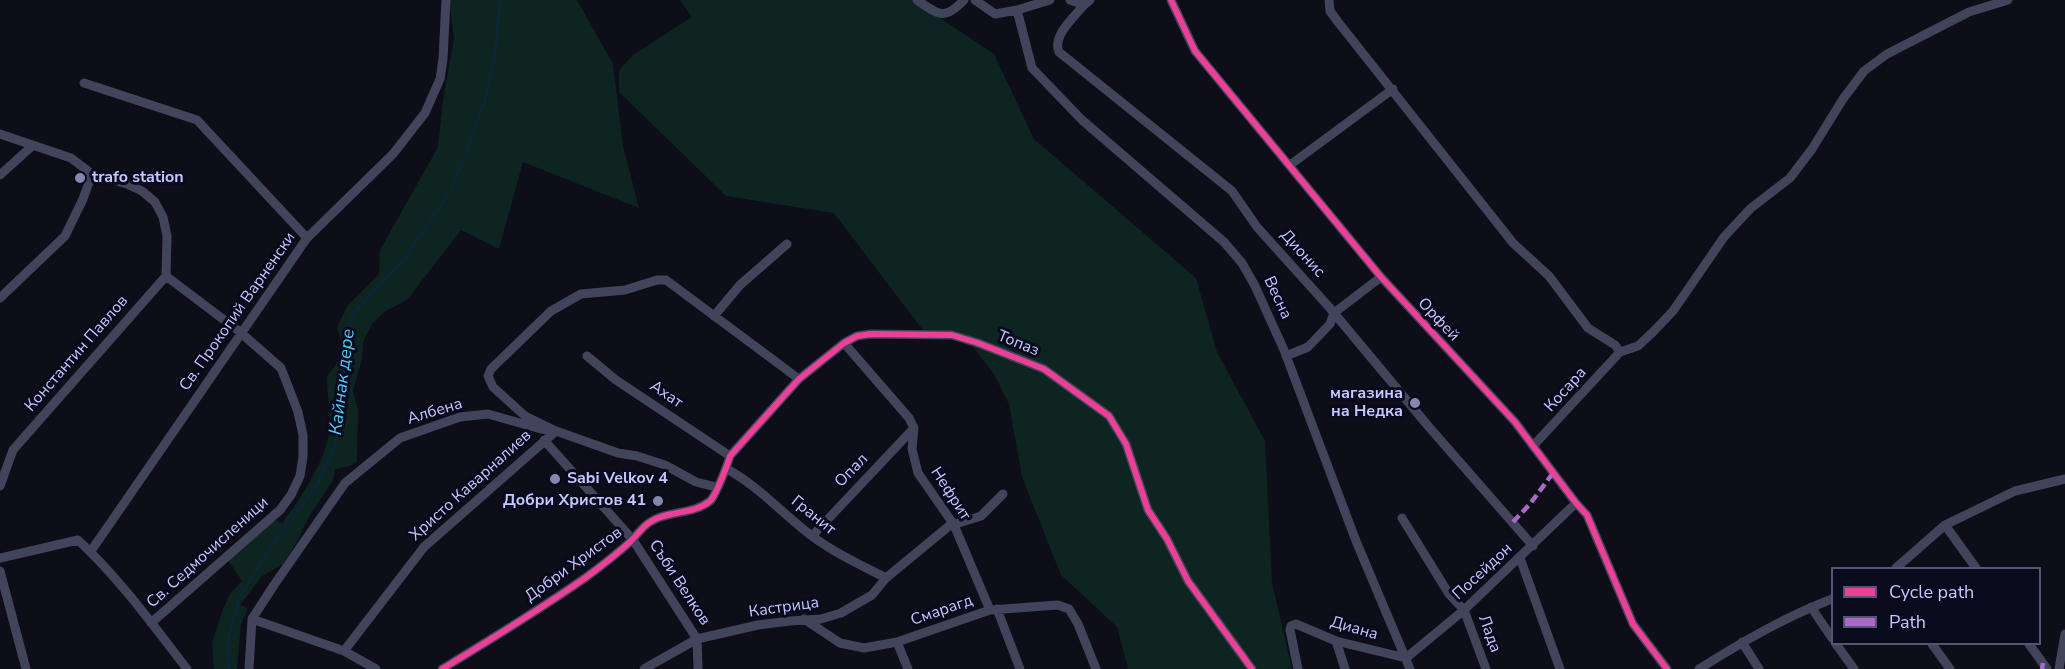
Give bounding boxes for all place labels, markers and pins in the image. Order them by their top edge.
place label: trafo station [92,168,184,188]
marker: trafo station [73,171,87,185]
place label: магазина на Недка [1330,384,1403,422]
marker: магазина на Недка [1408,396,1422,410]
place label: Sabi Velkov 4 [567,469,668,489]
marker: Sabi Velkov 4 [548,472,562,486]
place label: Добри Христов 41 [503,491,646,511]
marker: Добри Христов 41 [651,494,665,508]

